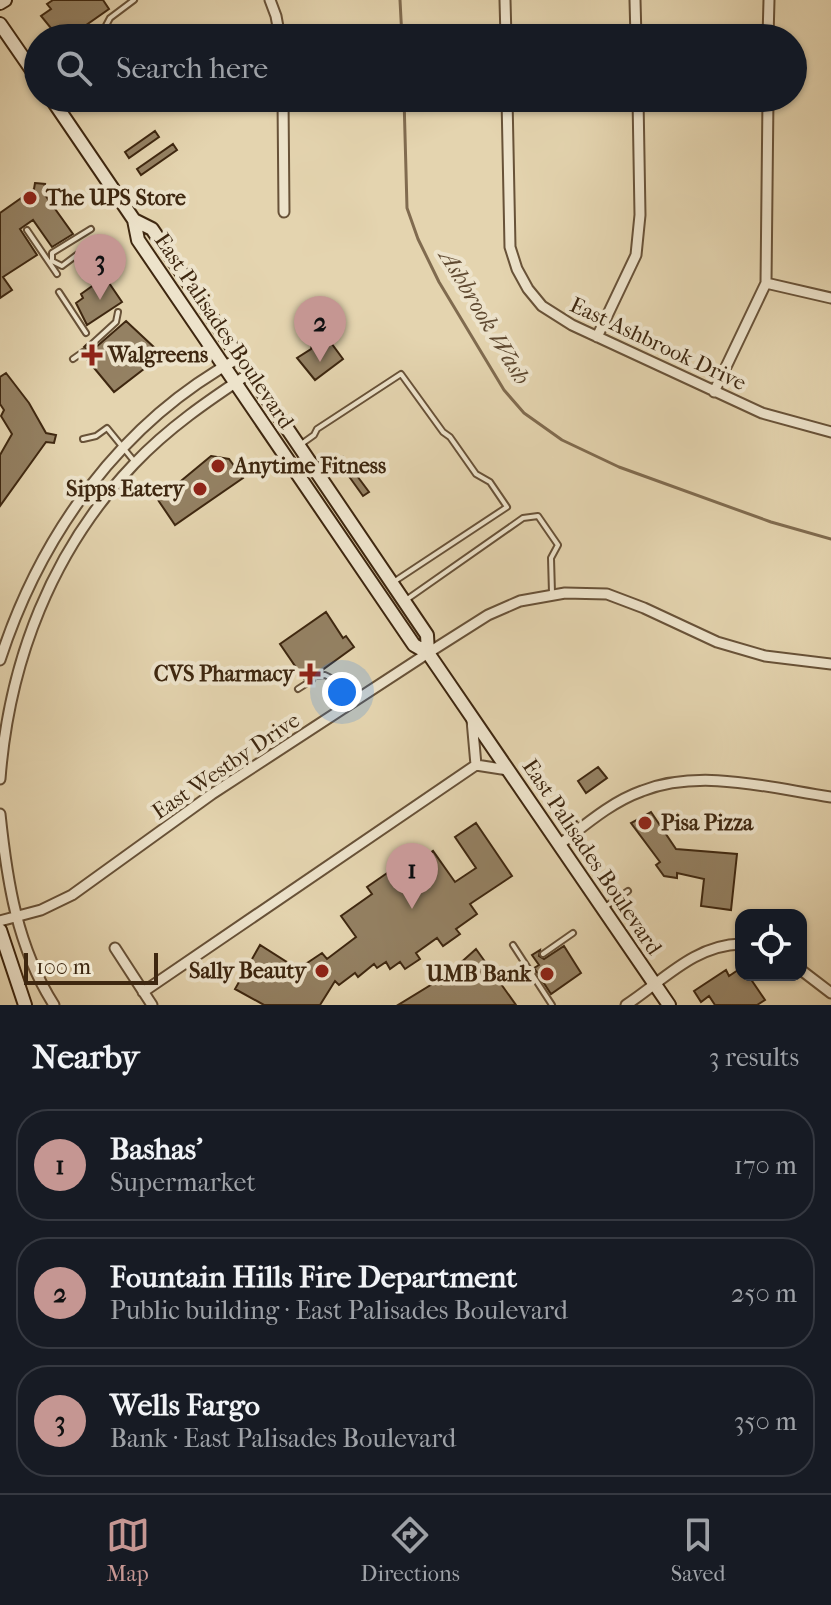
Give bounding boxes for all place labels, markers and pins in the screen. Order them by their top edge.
place label: The UPS Store [45,185,186,211]
marker: The UPS Store [21,189,39,207]
pin: 3 [74,234,126,300]
pin: 2 [294,296,346,362]
place label: Walgreens [107,342,208,368]
marker: Walgreens [83,346,101,364]
place label: Anytime Fitness [232,453,386,479]
marker: Anytime Fitness [209,457,227,475]
place label: Sipps Eatery [66,476,185,502]
marker: Sipps Eatery [191,480,209,498]
place label: CVS Pharmacy [154,661,295,687]
marker: CVS Pharmacy [301,665,319,683]
place label: Pisa Pizza [661,810,754,836]
marker: Pisa Pizza [636,814,654,832]
pin: 1 [386,843,438,909]
place label: Sally Beauty [189,958,307,984]
place label: UMB Bank [425,961,532,987]
marker: Sally Beauty [313,962,331,980]
marker: UMB Bank [538,965,556,983]

